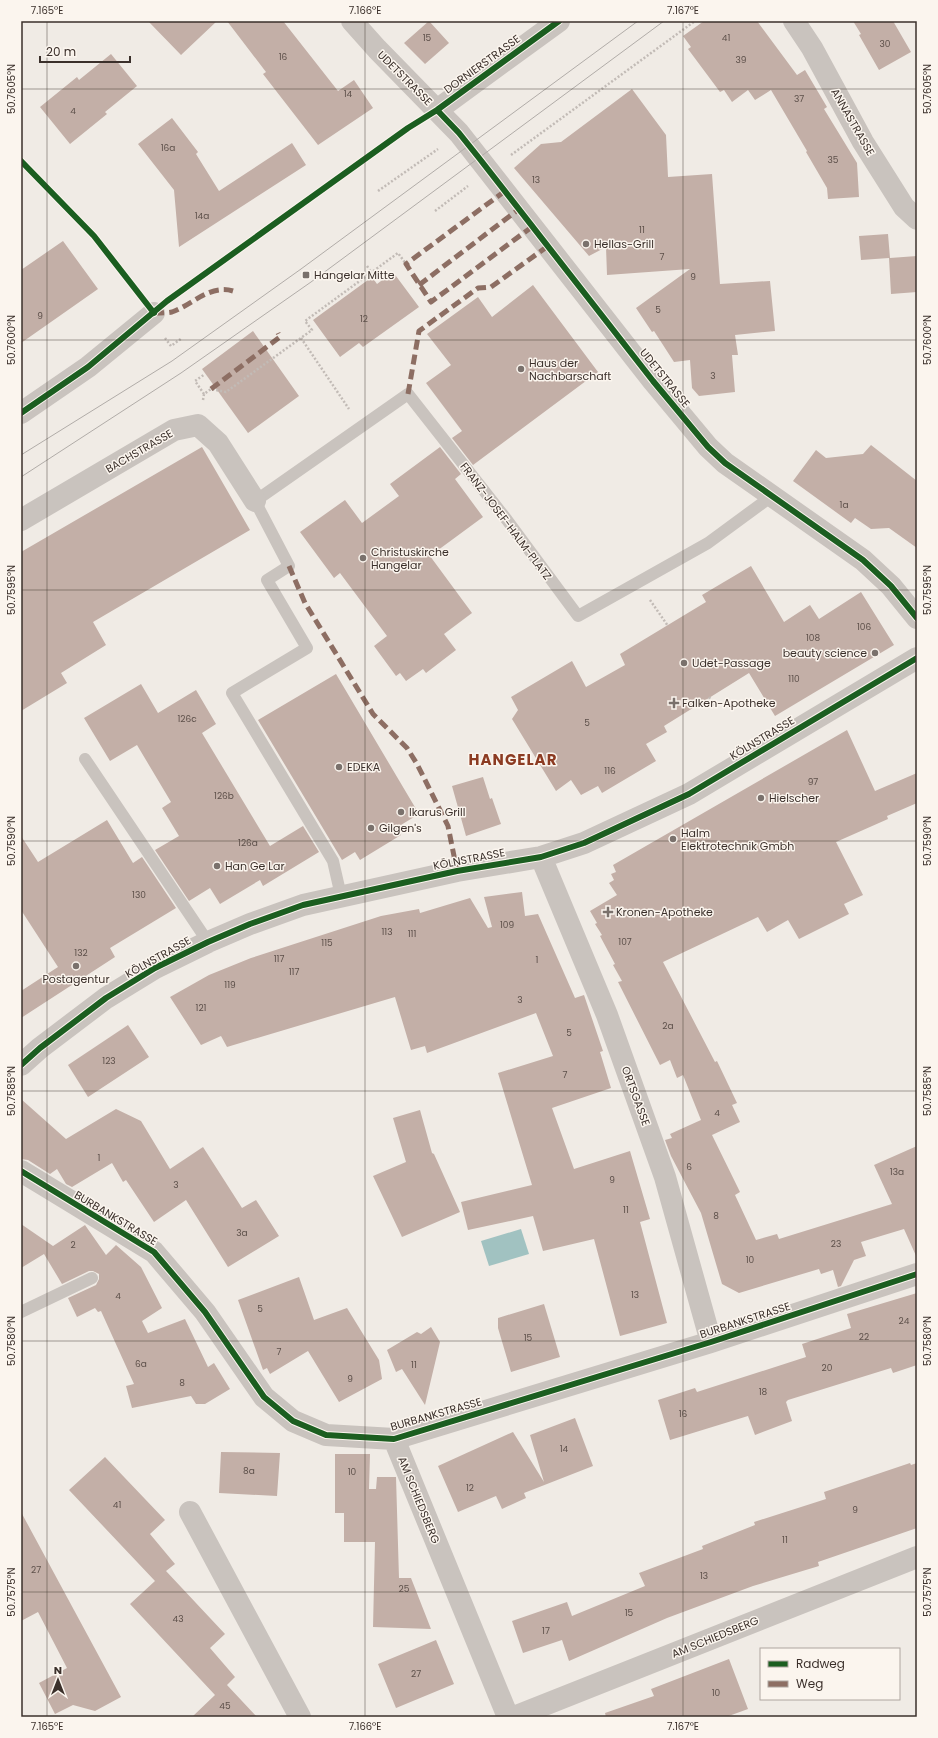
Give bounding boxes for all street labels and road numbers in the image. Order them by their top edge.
street label: DORNIERSTRASSE [441,31,523,97]
street label: UDETSTRASSE [374,47,436,109]
street label: ANNASTRASSE [827,85,879,159]
street label: UDETSTRASSE [636,345,694,411]
street label: BACHSTRASSE [102,425,176,477]
street label: FRANZ-JOSEF-HALM-PLATZ [456,459,556,583]
street label: KÖLNSTRASSE [727,712,797,764]
street label: KÖLNSTRASSE [432,844,506,874]
street label: KÖLNSTRASSE [122,932,194,982]
street label: ORTSGASSE [618,1064,654,1128]
street label: BURBANKSTRASSE [71,1187,161,1249]
street label: BURBANKSTRASSE [698,1298,792,1342]
street label: BURBANKSTRASSE [388,1393,484,1435]
street label: AM SCHIEDSBERG [394,1454,444,1546]
street label: AM SCHIEDSBERG [669,1612,761,1662]

